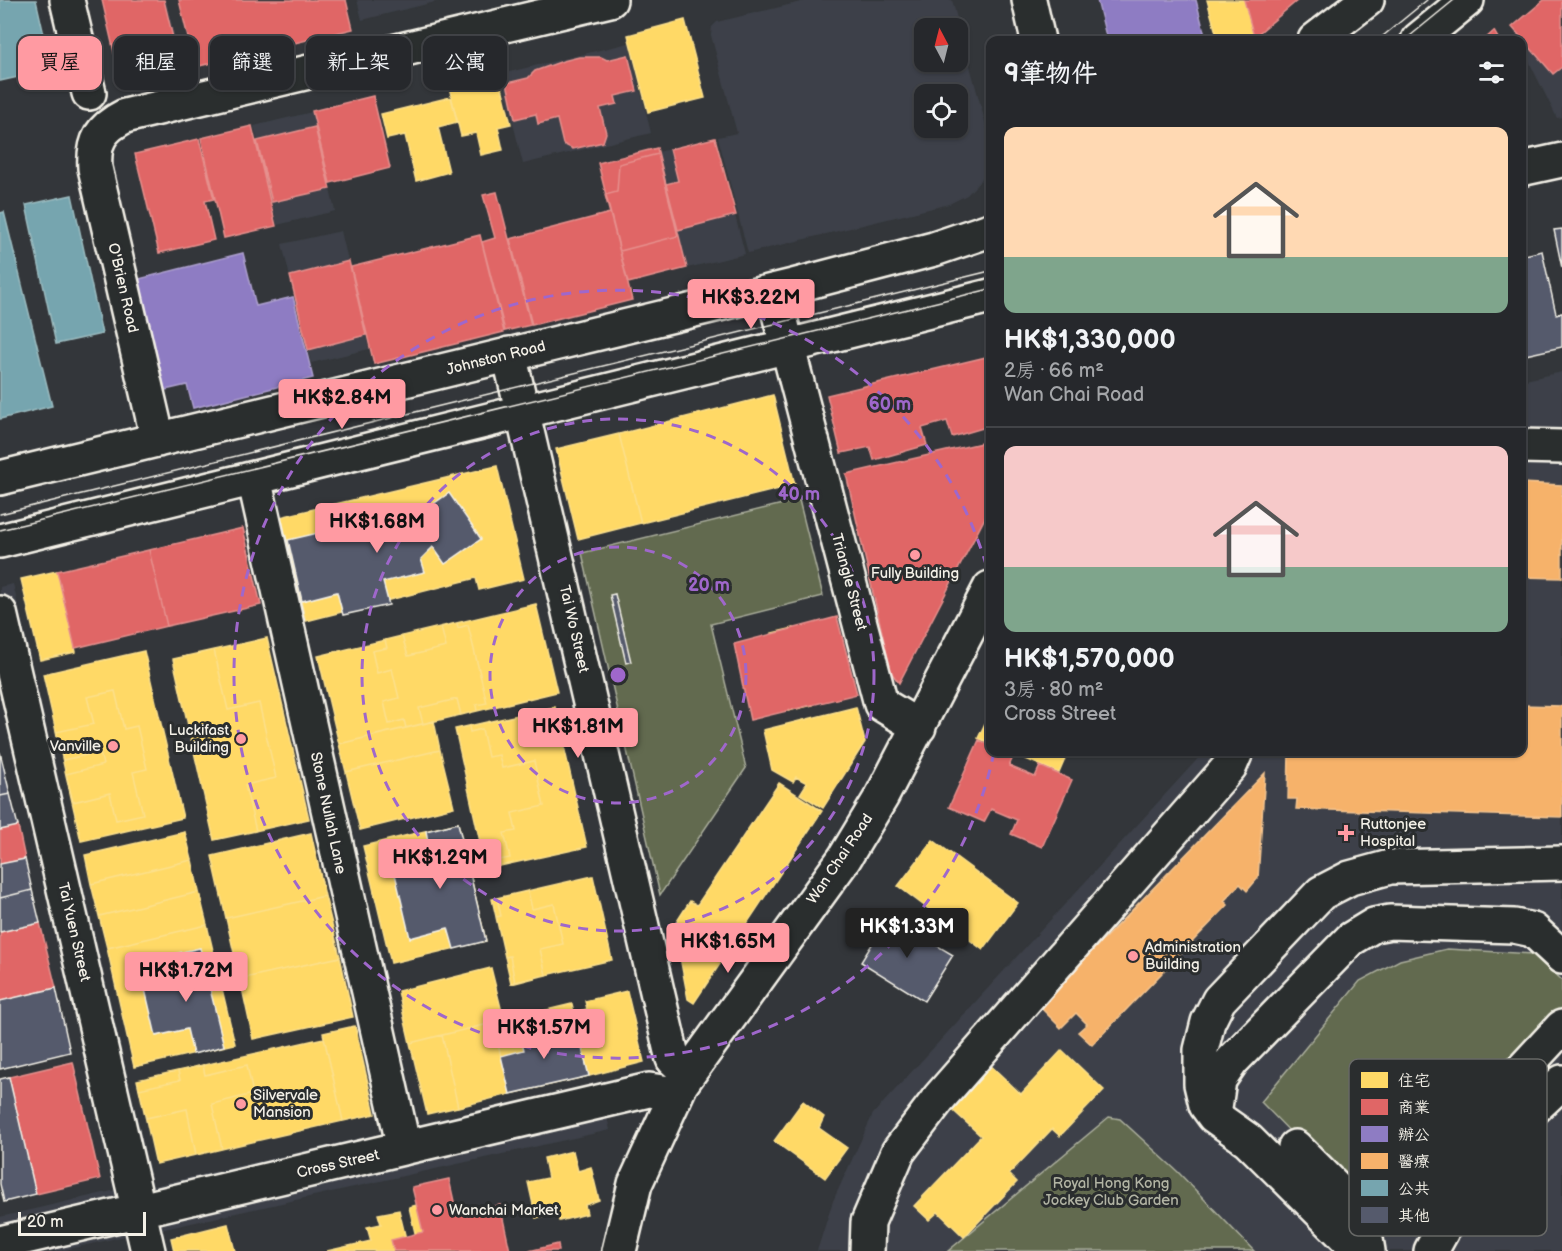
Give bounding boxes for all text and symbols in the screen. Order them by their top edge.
north arrow [914,18,968,72]
map controls [914,18,968,138]
chip: 買屋 [18,36,102,90]
chip: 租屋 [114,36,198,90]
chip: 篩選 [210,36,294,90]
chip: 新上架 [306,36,411,90]
chip: 公寓 [423,36,507,90]
icon: filters [1475,56,1508,89]
text: 9筆物件 [1004,59,1097,90]
button: locate [914,84,968,138]
icon: home [1202,166,1310,274]
street label: O'Brien Road [103,241,143,335]
pin: HK$3.22M [689,279,813,330]
text: HK$3.22M [702,286,800,310]
text: HK$1,330,000 [1004,325,1176,356]
street label: Johnston Road [444,336,548,380]
text: 2房 · 66 m² [1004,359,1104,383]
pin: HK$2.84M [280,379,404,430]
text: Wan Chai Road [1004,383,1144,407]
text: HK$2.84M [293,386,392,410]
text: 60 m [869,394,911,415]
text: 40 m [778,484,820,505]
icon: home [1202,485,1310,593]
pin: HK$1.68M [315,503,439,554]
text: HK$1.68M [329,510,425,534]
street label: Triangle Street [827,531,871,633]
marker: Fully Building [908,548,922,562]
place label: Fully Building [871,564,959,583]
text: 20 m [688,575,730,596]
street label: Tai Wo Street [555,583,593,675]
text: HK$1,570,000 [1004,644,1175,675]
centre of rings [608,665,628,685]
text: 3房 · 80 m² [1004,678,1103,702]
text: Cross Street [1004,702,1116,726]
pin: HK$1.81M [516,708,640,759]
text: HK$1.81M [532,715,624,739]
place label: Luckifast Building [169,721,229,757]
marker: Luckifast Building [234,732,248,746]
place label: Vanville [50,737,101,756]
marker: Vanville [106,739,120,753]
street label: Stone Nullah Lane [306,750,350,876]
street label: Wan Chai Road [803,810,877,908]
place label: Ruttonjee Hospital [1360,815,1426,851]
marker: Ruttonjee Hospital [1337,824,1355,842]
pin: HK$1.29M [378,839,502,890]
text: HK$1.29M [392,846,488,870]
street label: Tai Yuen Street [53,881,95,984]
pin: HK$1.33M [845,908,969,959]
text: HK$1.33M [860,915,955,939]
pin: HK$1.65M [666,923,790,974]
text: HK$1.65M [680,930,776,954]
place label: Administration Building [1145,938,1241,974]
marker: Administration Building [1126,949,1140,963]
pin: HK$1.72M [124,952,248,1003]
text: HK$1.72M [139,959,233,983]
pin: HK$1.57M [482,1009,606,1060]
text: HK$1.57M [497,1016,591,1040]
legend [1349,1059,1547,1236]
text: 住宅 [1398,1072,1430,1091]
place label: Silvervale Mansion [253,1086,318,1122]
marker: Silvervale Mansion [234,1097,248,1111]
text: 商業 [1398,1099,1430,1118]
text: 辦公 [1398,1126,1430,1145]
street label: Cross Street [295,1145,381,1183]
text: 醫療 [1398,1153,1430,1172]
park label: Royal Hong Kong Jockey Club Garden [1043,1174,1179,1210]
text: 公共 [1398,1180,1430,1199]
place label: Wanchai Market [449,1201,559,1220]
marker: Wanchai Market [430,1203,444,1217]
text: 其他 [1398,1207,1430,1226]
scale bar [18,1209,146,1236]
text: 20 m [27,1213,63,1232]

